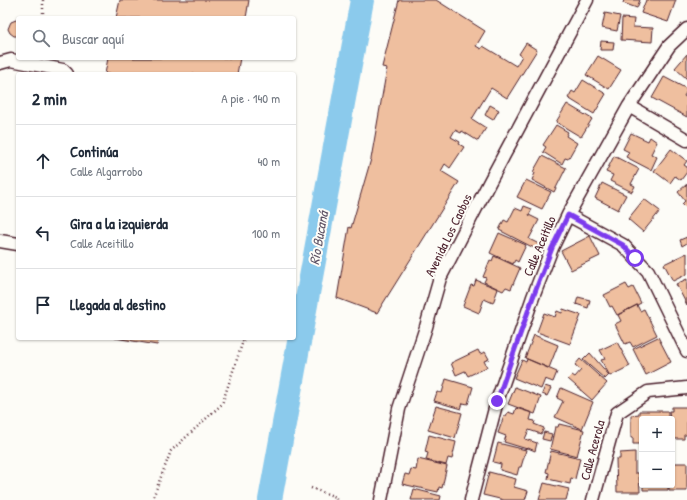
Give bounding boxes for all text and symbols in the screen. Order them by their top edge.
search box [16,16,296,60]
icon: search [30,27,52,49]
text: Buscar aquí [62,28,125,49]
text: 2 min [32,87,67,110]
text: A pie · 140 m [221,89,280,107]
text: Continúa [70,141,118,162]
icon: ahead [32,150,54,172]
text: 40 m [257,152,280,170]
text: Calle Algarrobo [70,162,143,180]
street label: Avenida Los Caobos [420,191,476,279]
water label: Río Bucaná [304,208,332,266]
text: Gira a la izquierda [70,213,168,234]
street label: Calle Aceitillo [518,213,560,279]
icon: left [32,222,54,244]
text: 100 m [252,224,280,242]
text: Calle Aceitillo [70,234,134,252]
route start [626,249,644,267]
icon: arrive [32,294,54,316]
text: Llegada al destino [70,294,166,315]
route end [488,392,506,410]
map controls [639,416,675,488]
button: + [639,416,675,452]
street label: Calle Acerola [575,418,609,482]
button: − [639,452,675,488]

